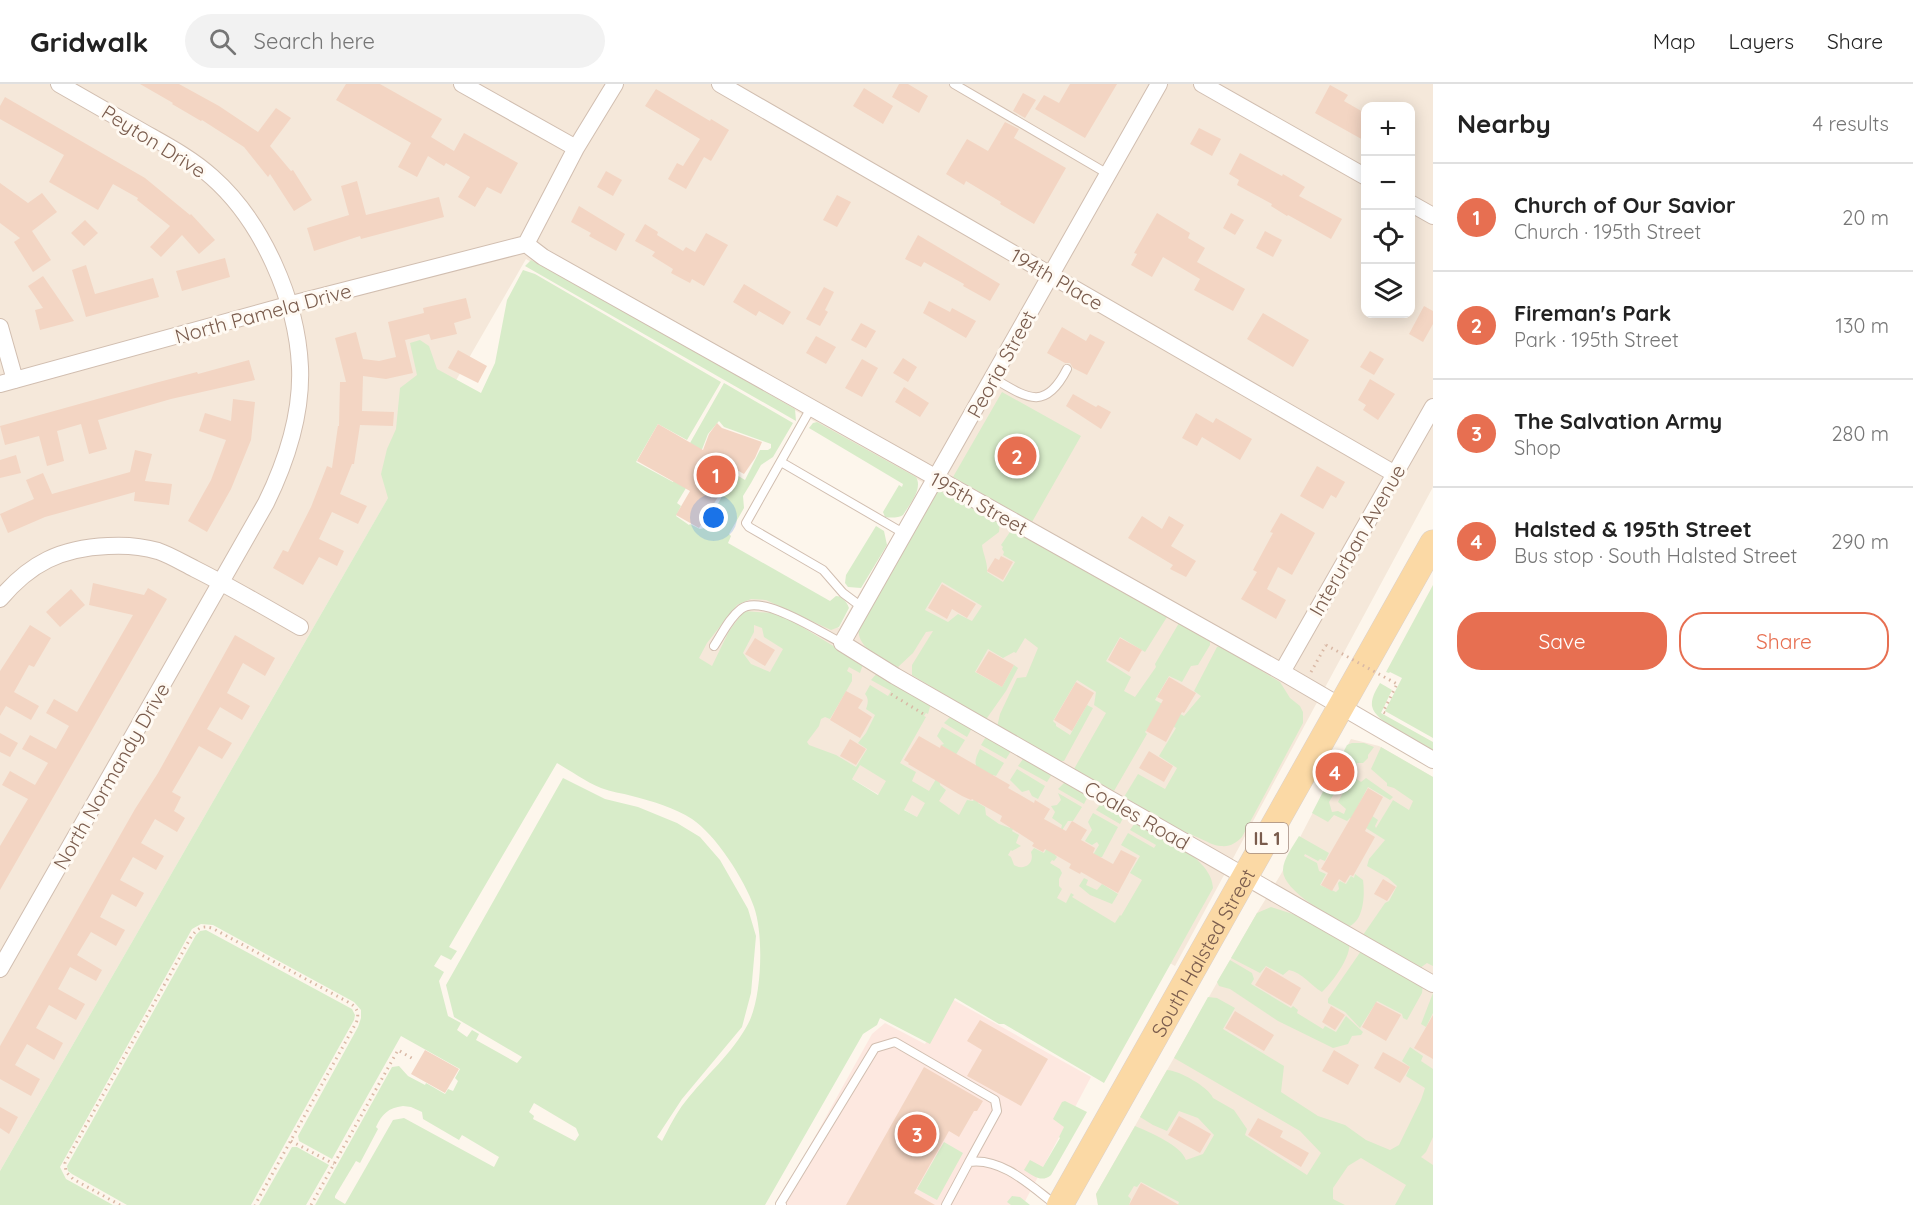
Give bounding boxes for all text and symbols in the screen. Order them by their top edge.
search box [185,14,605,68]
text: Gridwalk [30,24,149,59]
icon: search [206,25,239,58]
text: Search here [254,27,375,55]
text: Map [1653,28,1696,54]
text: Layers [1729,28,1794,54]
text: Share [1827,28,1883,54]
street label: Peyton Drive [97,99,211,183]
map controls [1361,102,1415,318]
button: + [1361,102,1415,156]
text: Nearby [1457,107,1551,140]
text: 4 results [1813,111,1889,136]
button: − [1361,156,1415,210]
text: Church of Our Savior [1514,191,1736,219]
text: 1 [1473,205,1480,230]
text: 20 m [1842,205,1889,230]
button: locate [1361,210,1415,264]
text: Church · 195th Street [1514,219,1701,244]
street label: 194th Place [1006,242,1108,316]
button: layers [1361,264,1415,318]
street label: North Pamela Drive [172,277,354,349]
text: Fireman's Park [1514,299,1671,327]
street label: Peoria Street [961,306,1041,422]
text: 2 [1471,313,1482,338]
text: 130 m [1836,313,1889,338]
text: Park · 195th Street [1514,327,1679,352]
text: The Salvation Army [1514,407,1722,435]
text: 3 [1471,421,1482,446]
text: 280 m [1832,421,1889,446]
pin: 2 [998,434,1036,478]
text: Shop [1514,435,1561,460]
pin: 1 [696,452,736,498]
street label: Interurban Avenue [1303,460,1411,620]
street label: 195th Street [926,466,1032,540]
your location [699,503,728,532]
text: Halsted & 195th Street [1514,515,1752,543]
text: 4 [1471,529,1482,554]
text: 290 m [1831,529,1889,554]
text: Bus stop · South Halsted Street [1514,543,1797,568]
button: Save [1457,612,1667,670]
button: Share [1679,612,1889,670]
street label: North Normandy Drive [47,678,175,874]
pin: 4 [1316,750,1354,794]
street label: Coales Road [1080,775,1194,855]
road number: IL 1 [1246,823,1288,853]
street label: South Halsted Street [1145,864,1260,1041]
pin: 3 [898,1112,936,1156]

